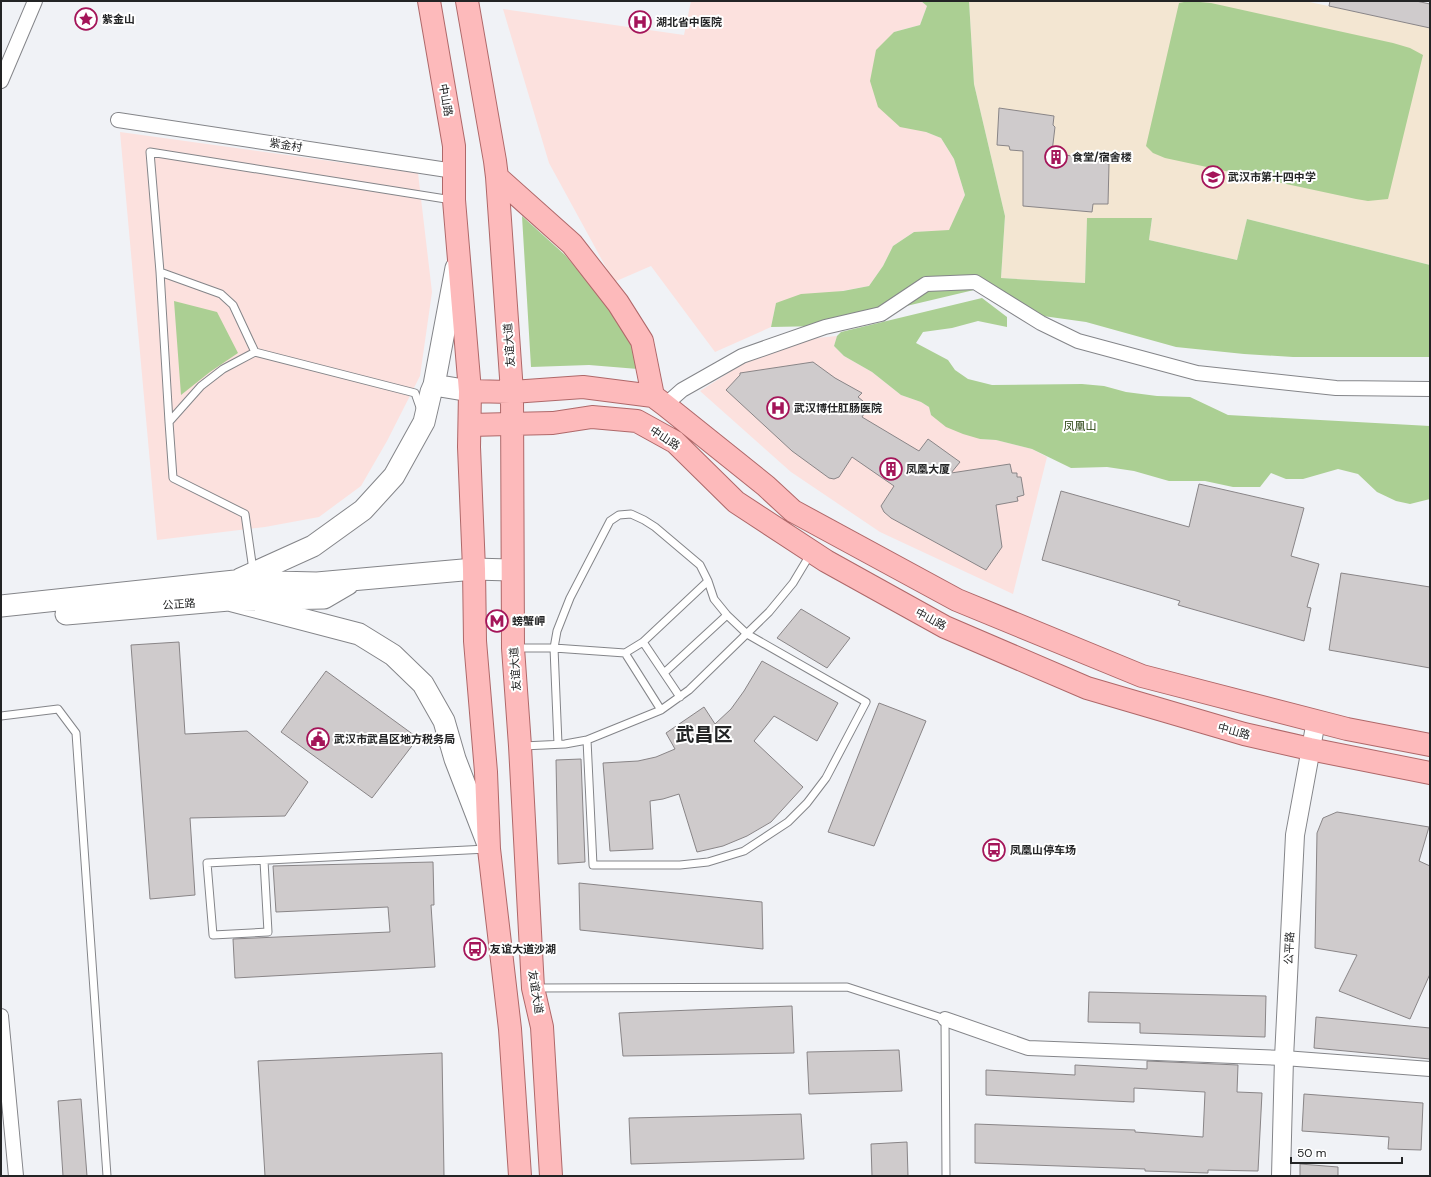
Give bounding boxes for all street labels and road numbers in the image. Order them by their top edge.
street label: 中山路 [436,83,456,117]
street label: 紫金村 [269,136,303,154]
street label: 友谊大道 [500,323,518,367]
street label: 中山路 [647,423,683,453]
street label: 公正路 [162,596,196,612]
street label: 中山路 [913,605,949,633]
street label: 友谊大道 [506,647,524,691]
street label: 中山路 [1216,720,1252,742]
street label: 公平路 [1281,931,1297,965]
street label: 友谊大道 [526,969,546,1015]

